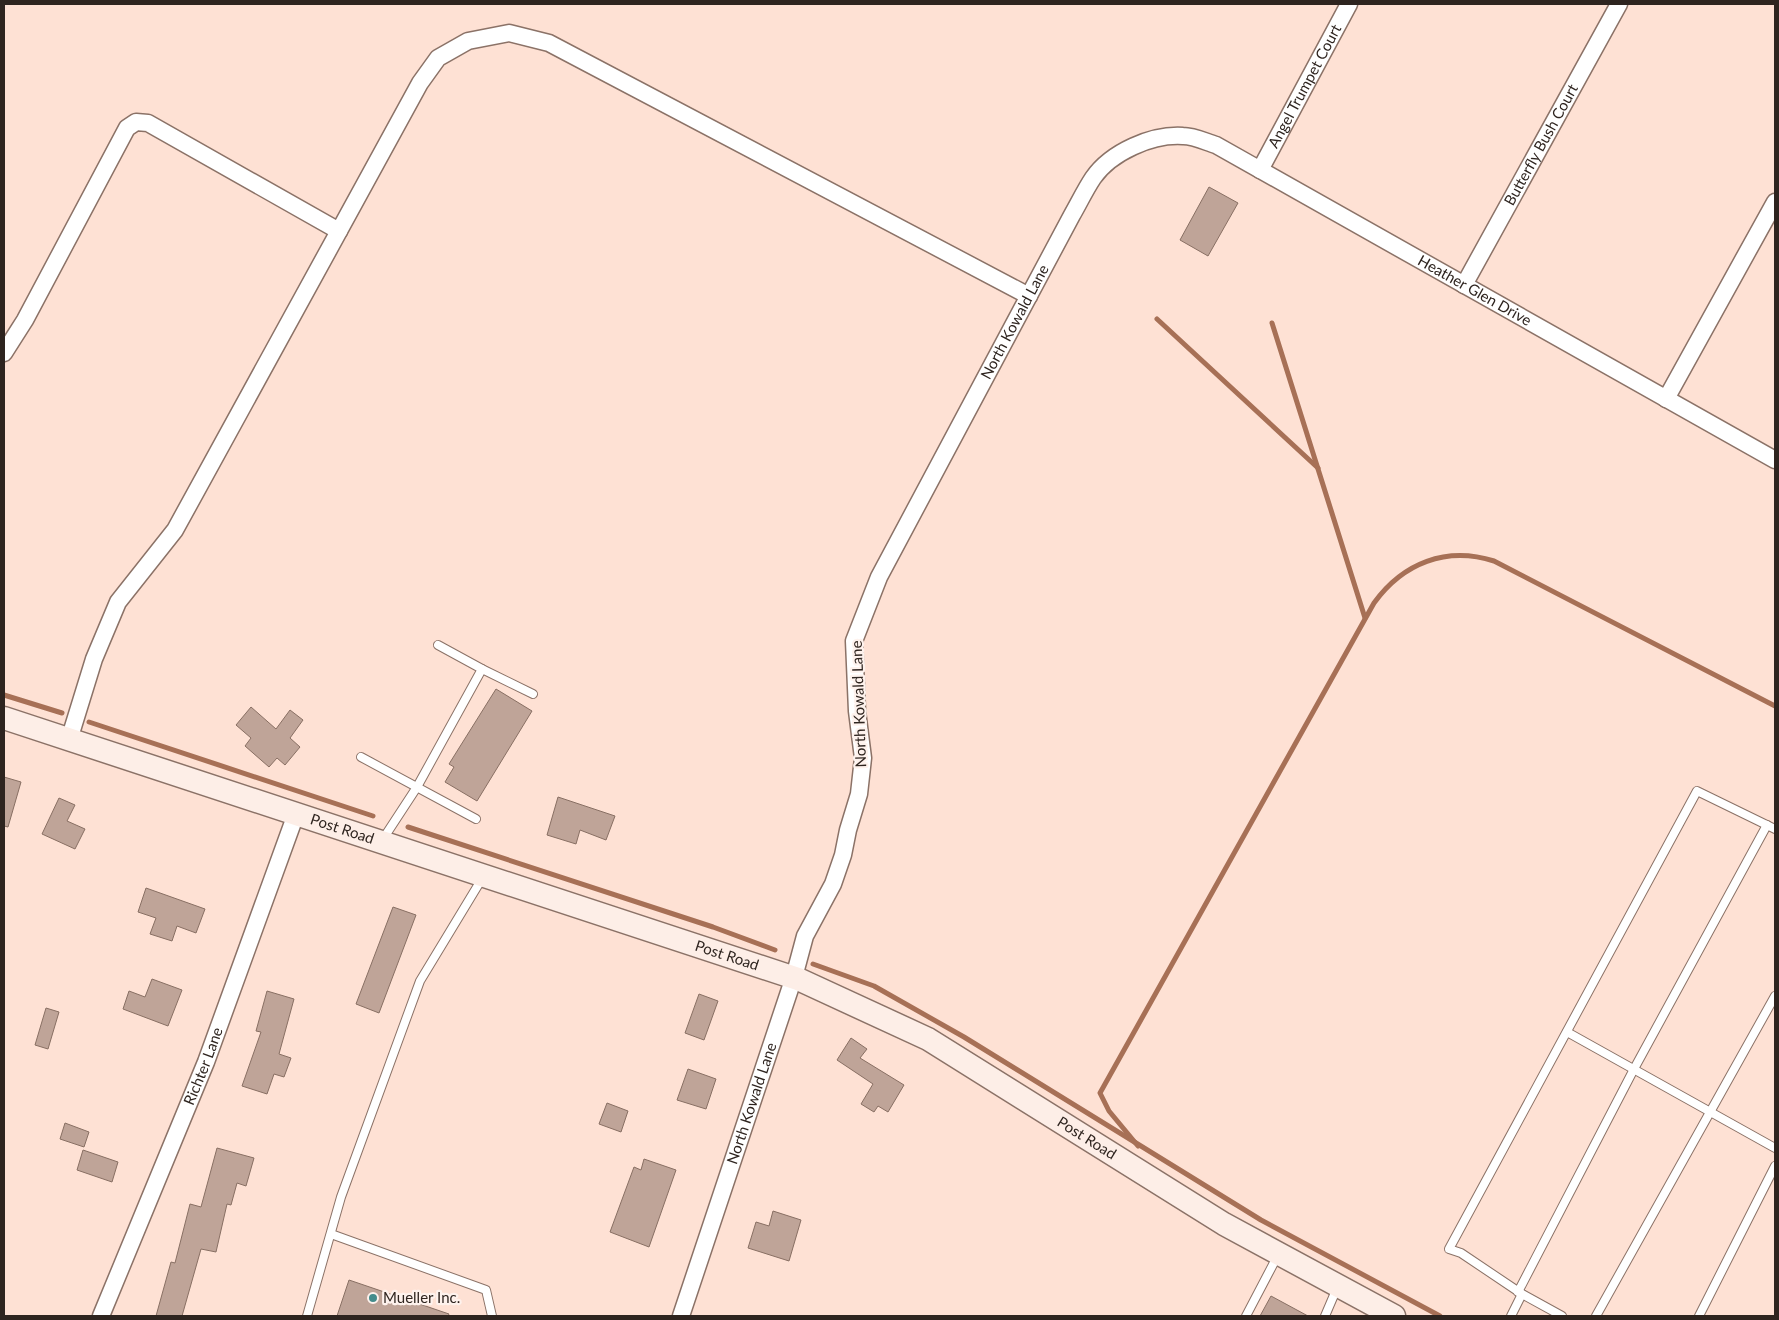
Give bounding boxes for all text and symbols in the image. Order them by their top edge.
street label: Angel Trumpet Court [1264,20,1345,151]
street label: Butterfly Bush Court [1500,80,1581,208]
street label: Heather Glen Drive [1415,251,1535,329]
street label: North Kowald Lane [976,261,1052,382]
street label: North Kowald Lane [847,640,869,768]
street label: Post Road [308,809,377,847]
street label: Post Road [693,936,762,974]
street label: Richter Lane [179,1024,226,1107]
street label: North Kowald Lane [722,1040,780,1166]
street label: Post Road [1054,1112,1120,1162]
place label: Mueller Inc. [383,1288,460,1306]
marker: Mueller Inc. [367,1292,379,1304]

